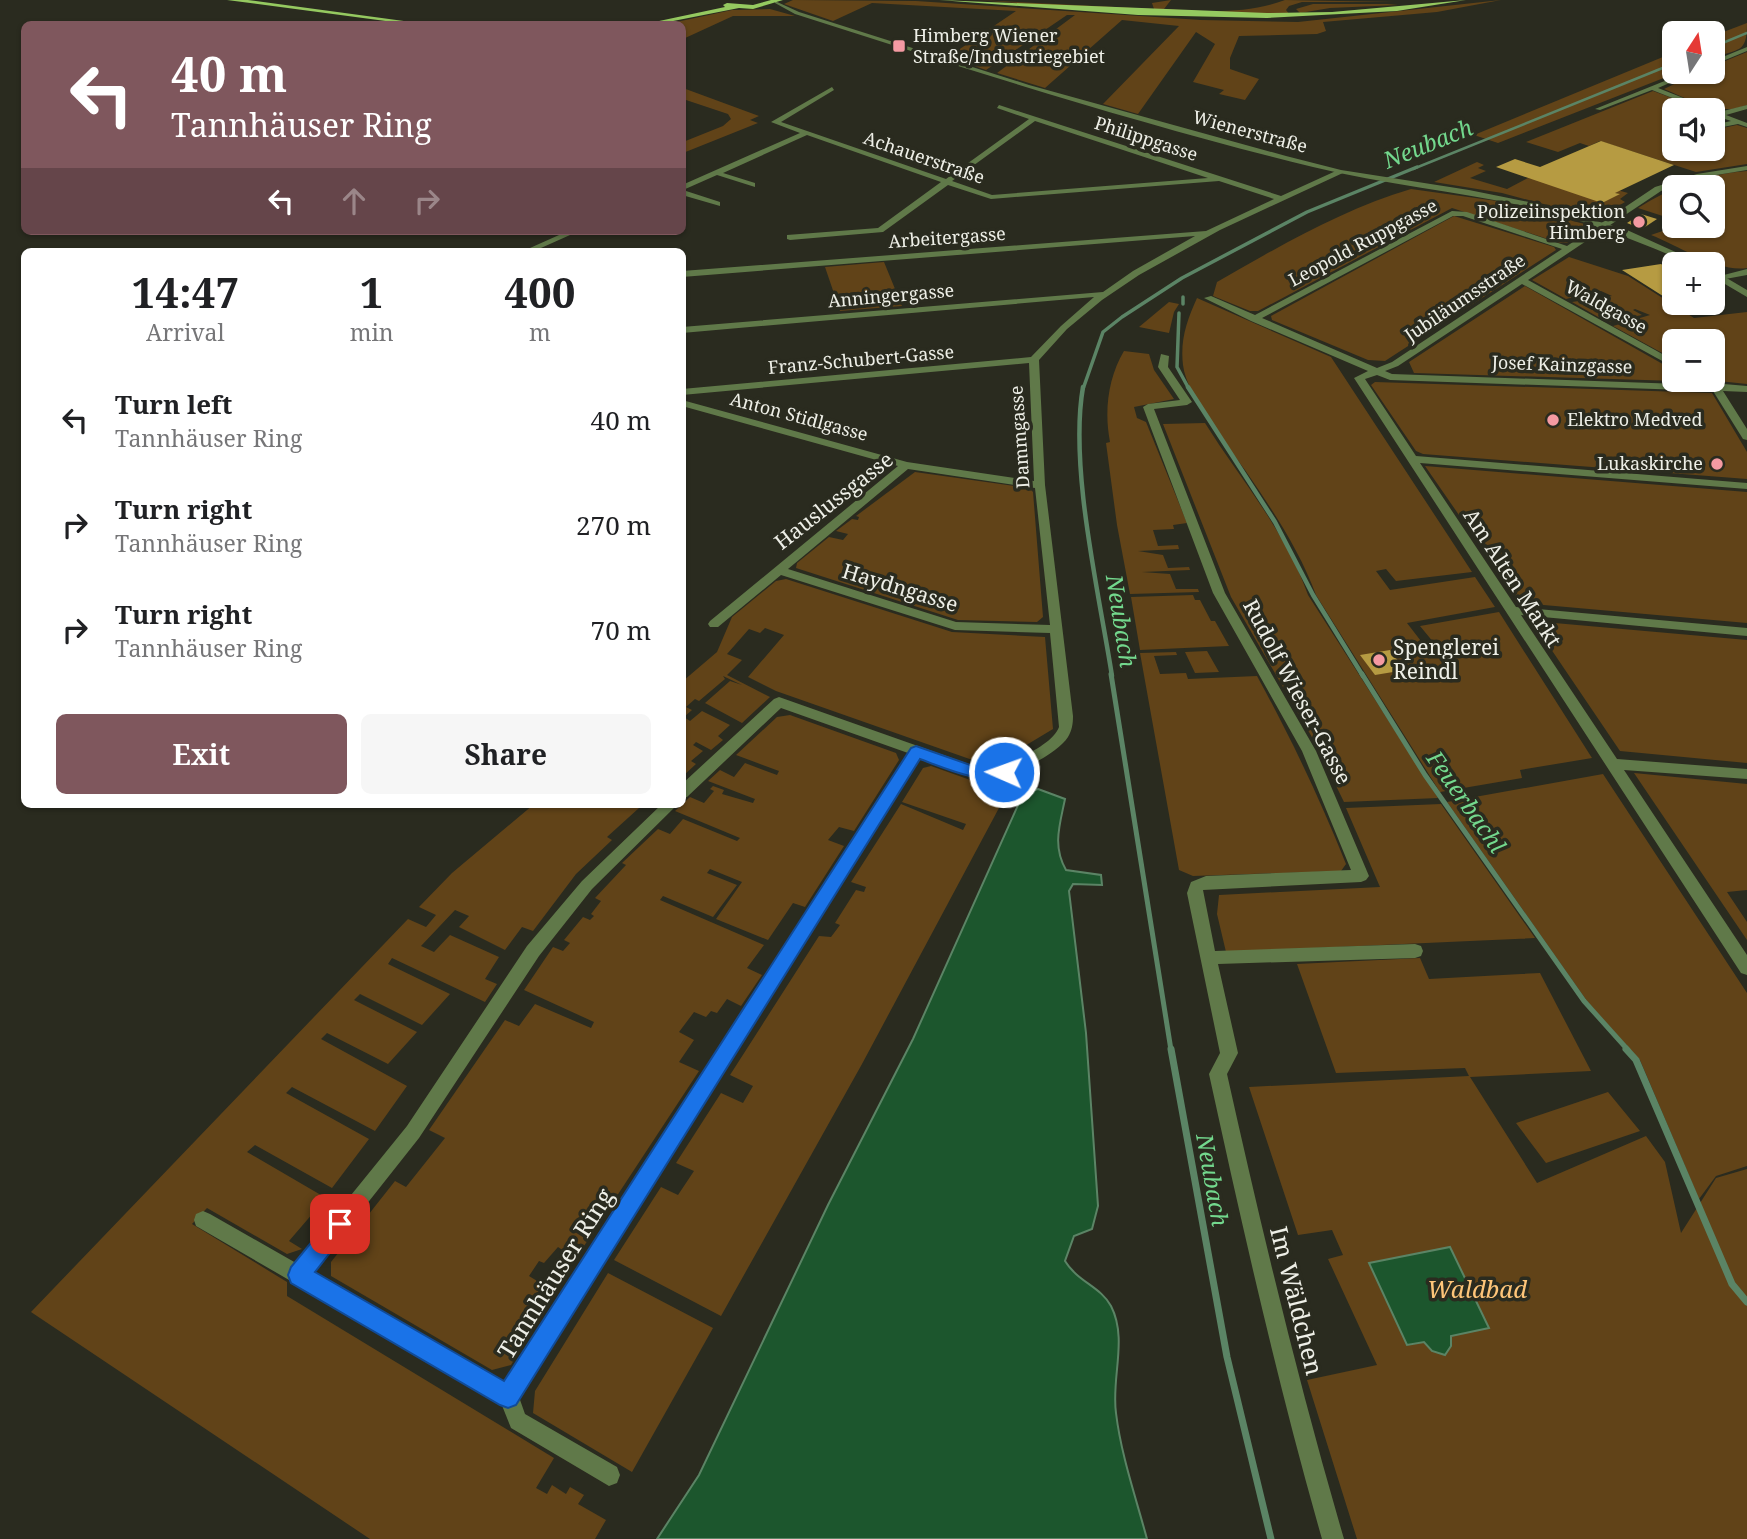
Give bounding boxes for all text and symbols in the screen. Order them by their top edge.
north arrow [1662,21,1726,84]
map controls [1662,21,1725,392]
place label: Himberg Wiener Straße/Industriegebiet [913,23,1105,68]
marker: Himberg Wiener Straße/Industriegebiet [891,38,907,54]
text: 40 m [171,40,287,106]
icon: left [56,49,147,140]
button: sound [1662,98,1725,161]
text: Tannhäuser Ring [171,103,432,146]
street label: Wienerstraße [1190,104,1310,158]
street label: Philippgasse [1092,110,1201,166]
water label: Neubach [1377,111,1477,176]
street label: Achauerstraße [861,125,988,189]
button: search [1662,175,1725,238]
icon: left [262,182,300,220]
icon: ahead [335,182,373,220]
icon: right [408,182,446,220]
street label: Leopold Ruppgasse [1284,193,1441,291]
place label: Polizeiinspektion Himberg [1477,199,1625,244]
marker: Polizeiinspektion Himberg [1631,214,1647,230]
street label: Arbeitergasse [887,221,1006,253]
street label: Jubiläumsstraße [1398,248,1530,347]
button: + [1662,252,1725,315]
text: 14:47 [132,263,239,320]
text: 1 [360,263,384,320]
text: 400 [504,263,575,320]
street label: Waldgasse [1561,274,1652,338]
street label: Anningergasse [827,278,955,312]
text: Arrival [146,316,225,348]
text: min [350,316,394,348]
text: m [529,316,551,348]
button: − [1662,329,1725,392]
street label: Franz-Schubert-Gasse [767,339,955,379]
street label: Josef Kainzgasse [1490,350,1633,378]
street label: Dammgasse [1003,385,1035,489]
text: Turn left [115,386,232,422]
street label: Anton Stidlgasse [728,386,871,446]
icon: left [56,401,94,439]
text: 40 m [591,402,651,438]
place label: Elektro Medved [1567,407,1703,431]
marker: Elektro Medved [1545,412,1561,428]
text: Tannhäuser Ring [115,422,302,454]
street label: Hauslussgasse [768,445,898,555]
place label: Lukaskirche [1597,451,1703,475]
marker: Lukaskirche [1709,456,1725,472]
text: Turn right [115,491,252,527]
street label: Am Alten Markt [1457,503,1568,652]
icon: right [56,506,94,544]
text: 270 m [576,507,651,543]
text: Tannhäuser Ring [115,527,302,559]
street label: Haydngasse [839,556,962,618]
water label: Neubach [1099,571,1145,670]
street label: Rudolf Wieser-Gasse [1237,594,1359,789]
text: Turn right [115,596,252,632]
icon: right [56,611,94,649]
text: 70 m [591,612,651,648]
text: Tannhäuser Ring [115,632,302,664]
place label: Spenglerei Reindl [1393,633,1499,685]
marker: Spenglerei Reindl [1371,652,1387,668]
button: Exit [56,714,347,794]
button: Share [361,714,651,794]
position arrow [967,735,1041,809]
water label: Feuerbachl [1419,743,1514,859]
water label: Neubach [1189,1130,1237,1229]
street label: Tannhäuser Ring [489,1182,621,1365]
pin [310,1194,370,1254]
icon: arrive [321,1205,359,1243]
street label: Im Wäldchen [1263,1223,1332,1378]
park label: Waldbad [1427,1272,1527,1305]

